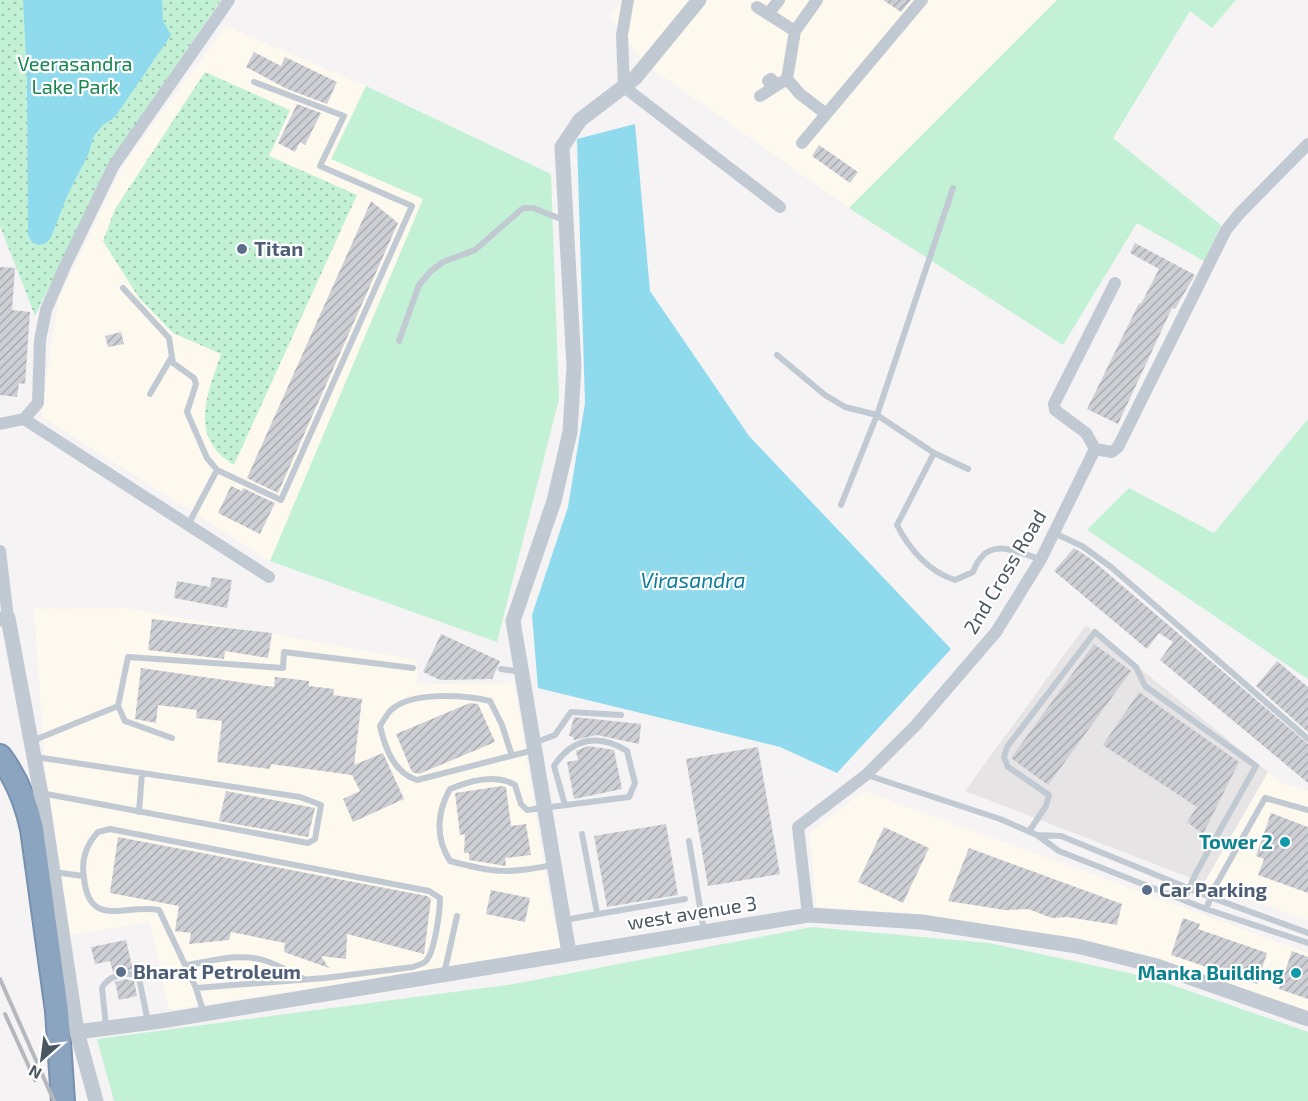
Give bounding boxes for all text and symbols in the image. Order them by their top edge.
park label: Veerasandra Lake Park [17,51,133,98]
place label: Titan [254,236,303,260]
marker: Titan [235,242,249,256]
street label: 2nd Cross Road [958,505,1051,638]
water label: Virasandra [640,567,746,592]
place label: Tower 2 [1199,829,1273,853]
marker: Tower 2 [1278,835,1292,849]
place label: Car Parking [1159,877,1268,901]
marker: Car Parking [1140,883,1154,897]
street label: west avenue 3 [625,890,758,934]
place label: Bharat Petroleum [133,959,301,983]
place label: Manka Building [1138,960,1284,984]
marker: Bharat Petroleum [114,965,128,979]
marker: Manka Building [1289,966,1303,980]
north arrow [12,1029,72,1089]
text: N [25,1062,44,1084]

